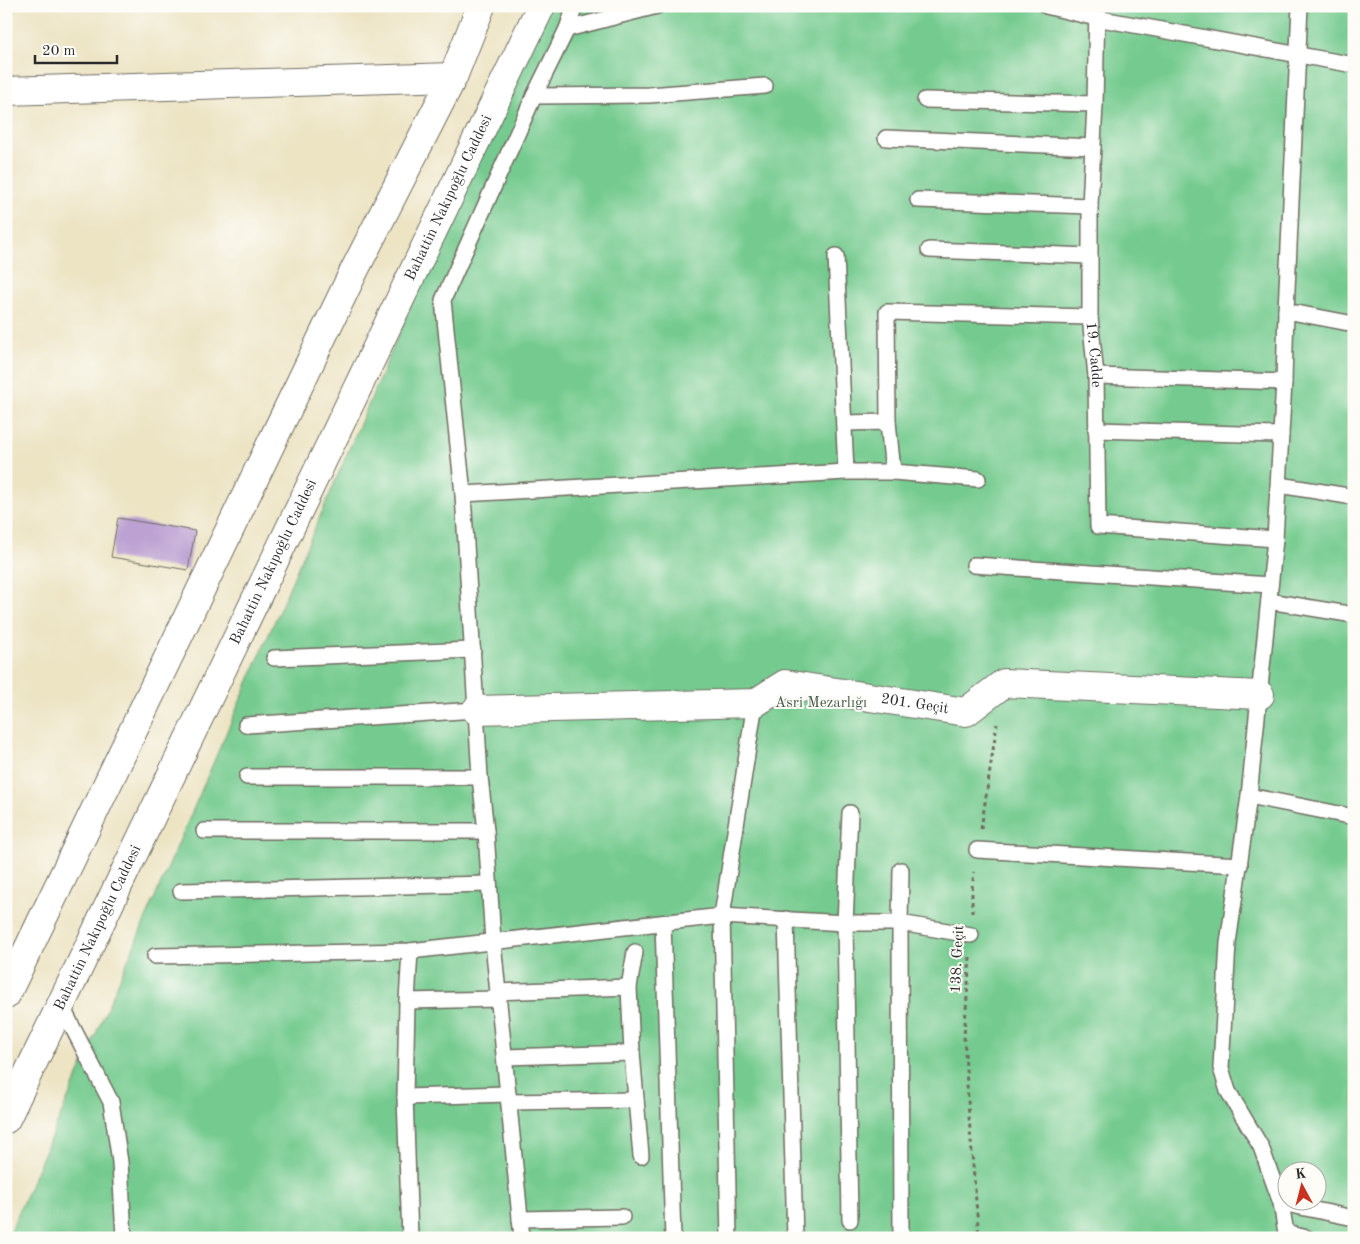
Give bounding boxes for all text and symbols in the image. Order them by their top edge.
scale bar [35,32,118,64]
text: 20 m [42,44,76,59]
street label: Bahattin Nakıpoğlu Caddesi [403,113,495,283]
street label: 19. Cadde [1083,321,1104,388]
street label: Bahattin Nakıpoğlu Caddesi [228,477,320,647]
street label: 201. Geçit [880,691,950,717]
park label: Asri Mezarlığı [775,696,867,711]
street label: Bahattin Nakıpoğlu Caddesi [52,843,144,1013]
street label: 138. Geçit [949,925,967,993]
north arrow [1278,1162,1328,1212]
text: K [1294,1166,1307,1182]

